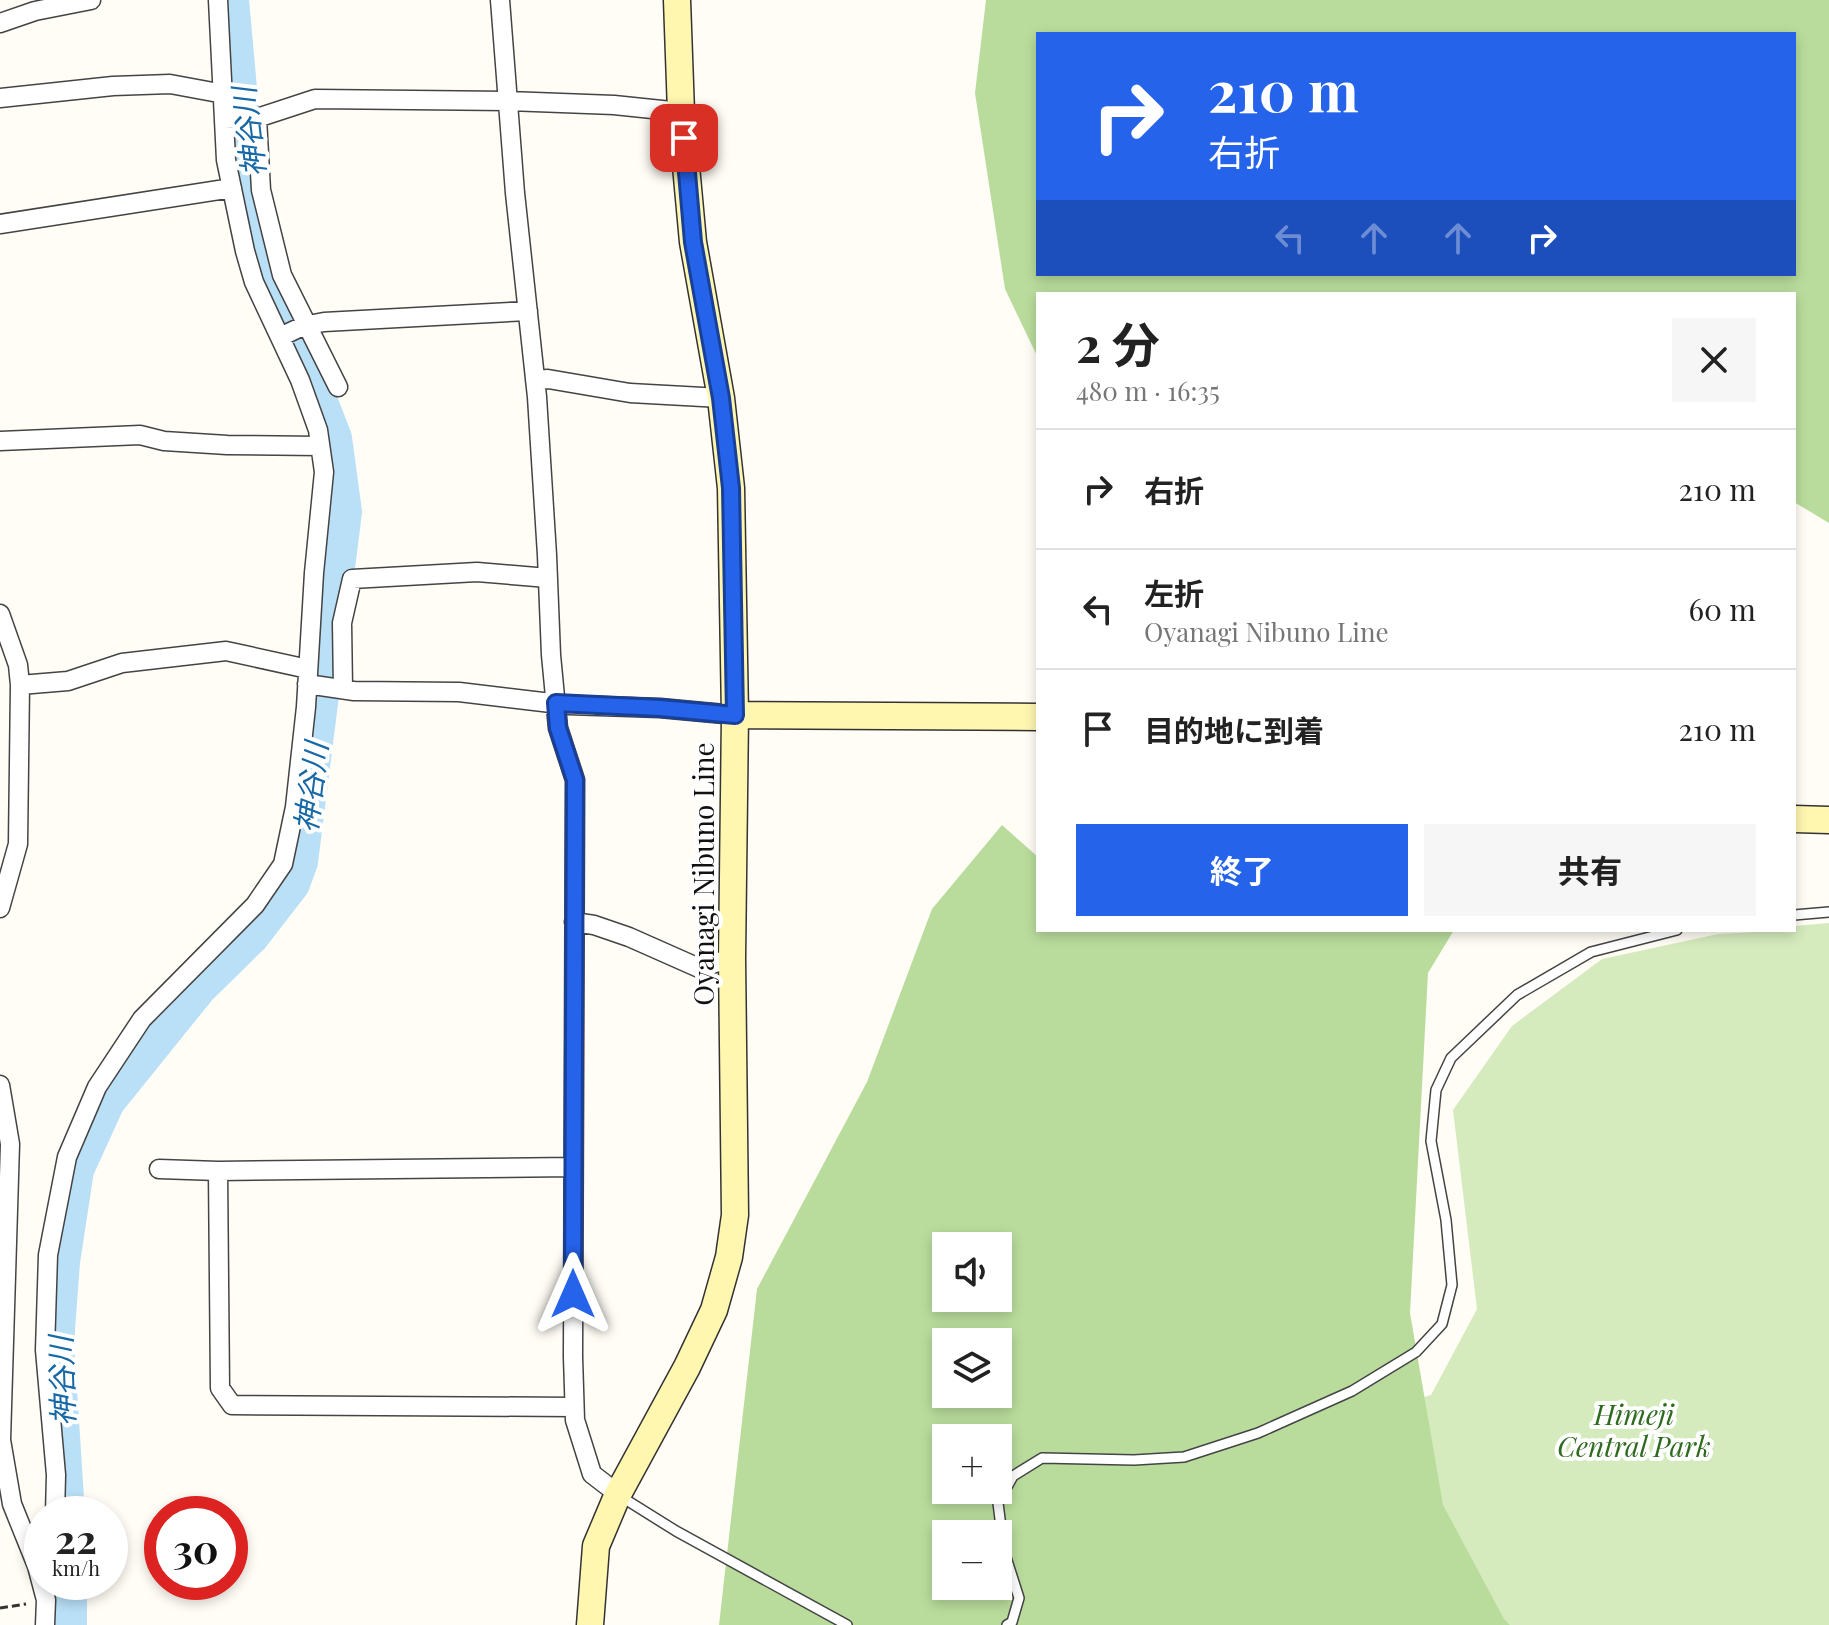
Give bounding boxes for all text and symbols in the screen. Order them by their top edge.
text: 210 m [1208,52,1359,127]
icon: right [1076,64,1180,168]
water label: 神谷川 [222,82,273,179]
pin [650,104,718,172]
icon: arrive [662,116,706,160]
text: 右折 [1208,127,1280,175]
icon: left [1268,216,1312,260]
icon: ahead [1352,216,1396,260]
icon: ahead [1436,216,1480,260]
icon: right [1520,216,1564,260]
text: 2 分 [1076,311,1160,375]
button: close [1672,318,1756,402]
text: 480 m · 16:35 [1076,373,1220,408]
icon: right [1076,467,1120,511]
text: 210 m [1678,469,1756,509]
text: 右折 [1144,470,1204,510]
text: 左折 [1144,573,1204,613]
icon: left [1076,587,1120,631]
text: 60 m [1688,589,1756,629]
text: Oyanagi Nibuno Line [1144,614,1389,649]
icon: arrive [1076,707,1120,751]
text: 210 m [1678,709,1756,749]
text: 目的地に到着 [1144,710,1324,750]
water label: 神谷川 [285,737,336,834]
street label: Oyanagi Nibuno Line [684,742,721,1006]
button: 終了 [1076,824,1408,916]
button: 共有 [1424,824,1756,916]
map controls [932,1232,1012,1600]
button: sound [932,1232,1012,1312]
position arrow [531,1252,615,1336]
button: layers [932,1328,1012,1408]
water label: 神谷川 [39,1332,83,1427]
park label: Himeji Central Park [1557,1395,1711,1464]
button: + [932,1424,1012,1504]
speed limit sign: 30 [144,1496,248,1600]
text: 22 [55,1511,97,1564]
button: − [932,1520,1012,1600]
text: km/h [52,1554,100,1581]

